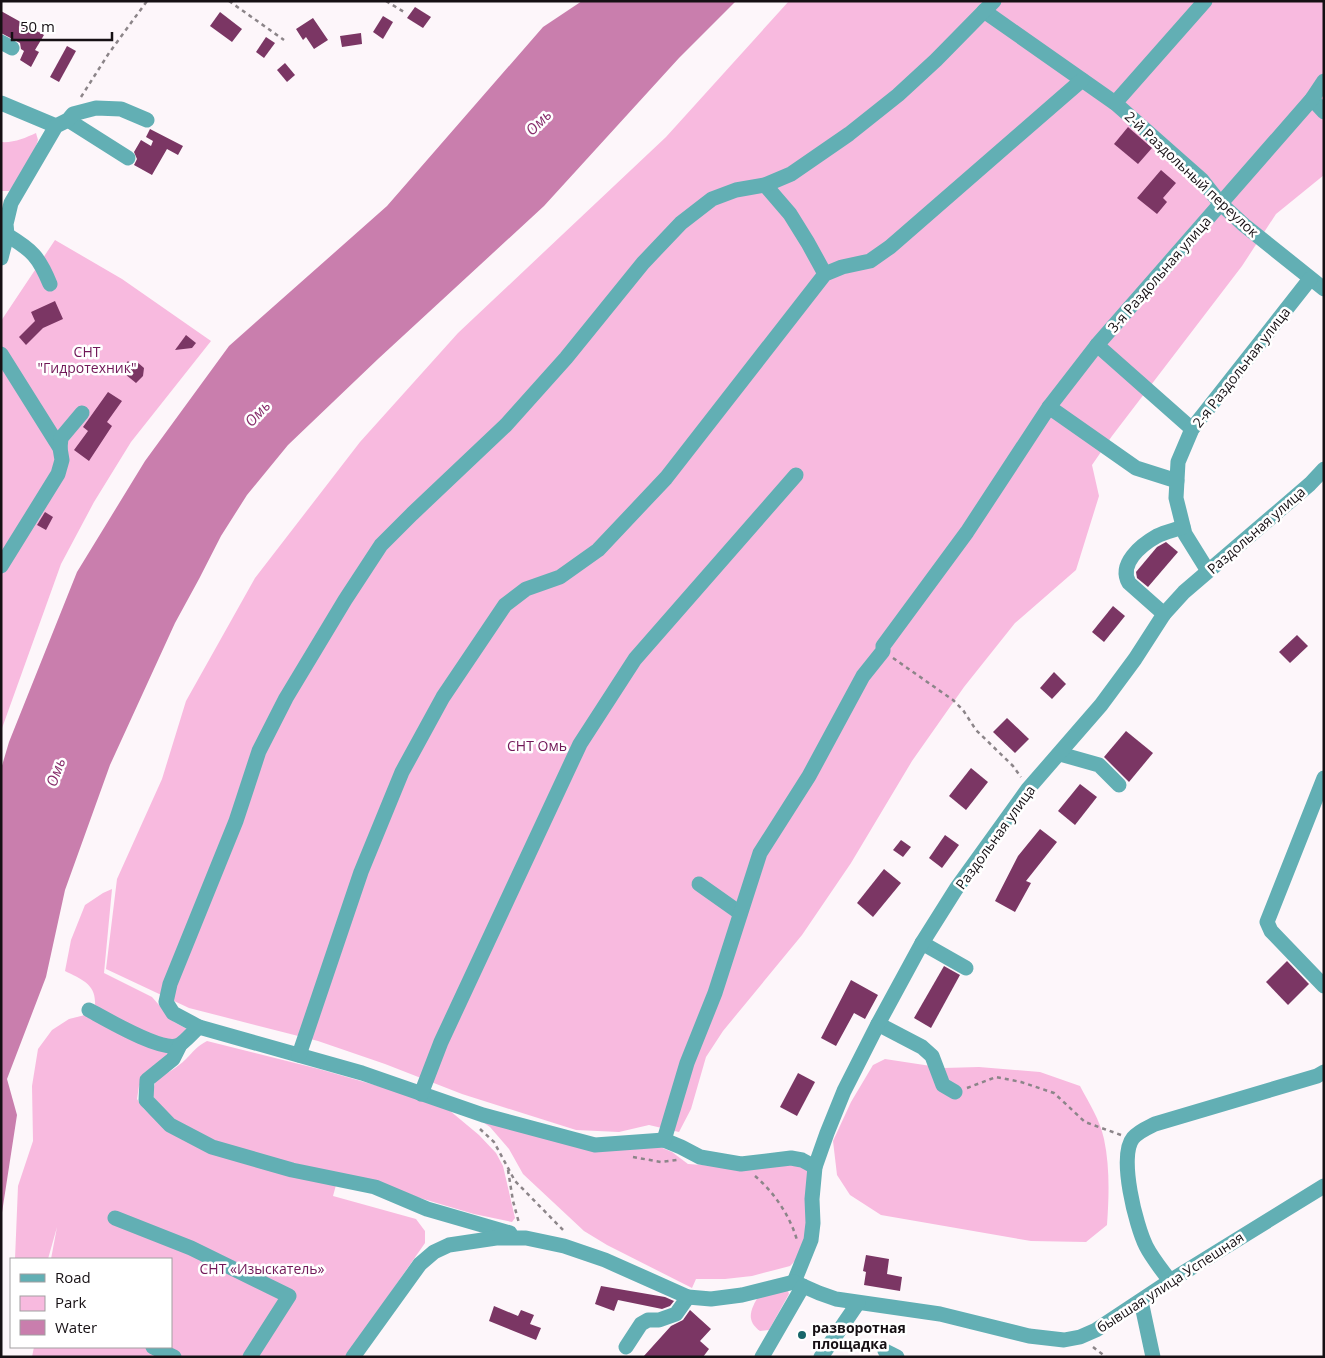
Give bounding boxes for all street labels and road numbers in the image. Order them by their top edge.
street label: 2-й Раздольный переулок [1121,107,1264,242]
street label: 3-я Раздольная улица [1103,212,1215,336]
street label: 2-я Раздольная улица [1188,303,1294,431]
street label: Раздольная улица [1203,482,1309,578]
street label: Раздольная улица [951,781,1039,893]
street label: бывшая улица Успешная [1093,1227,1247,1337]

